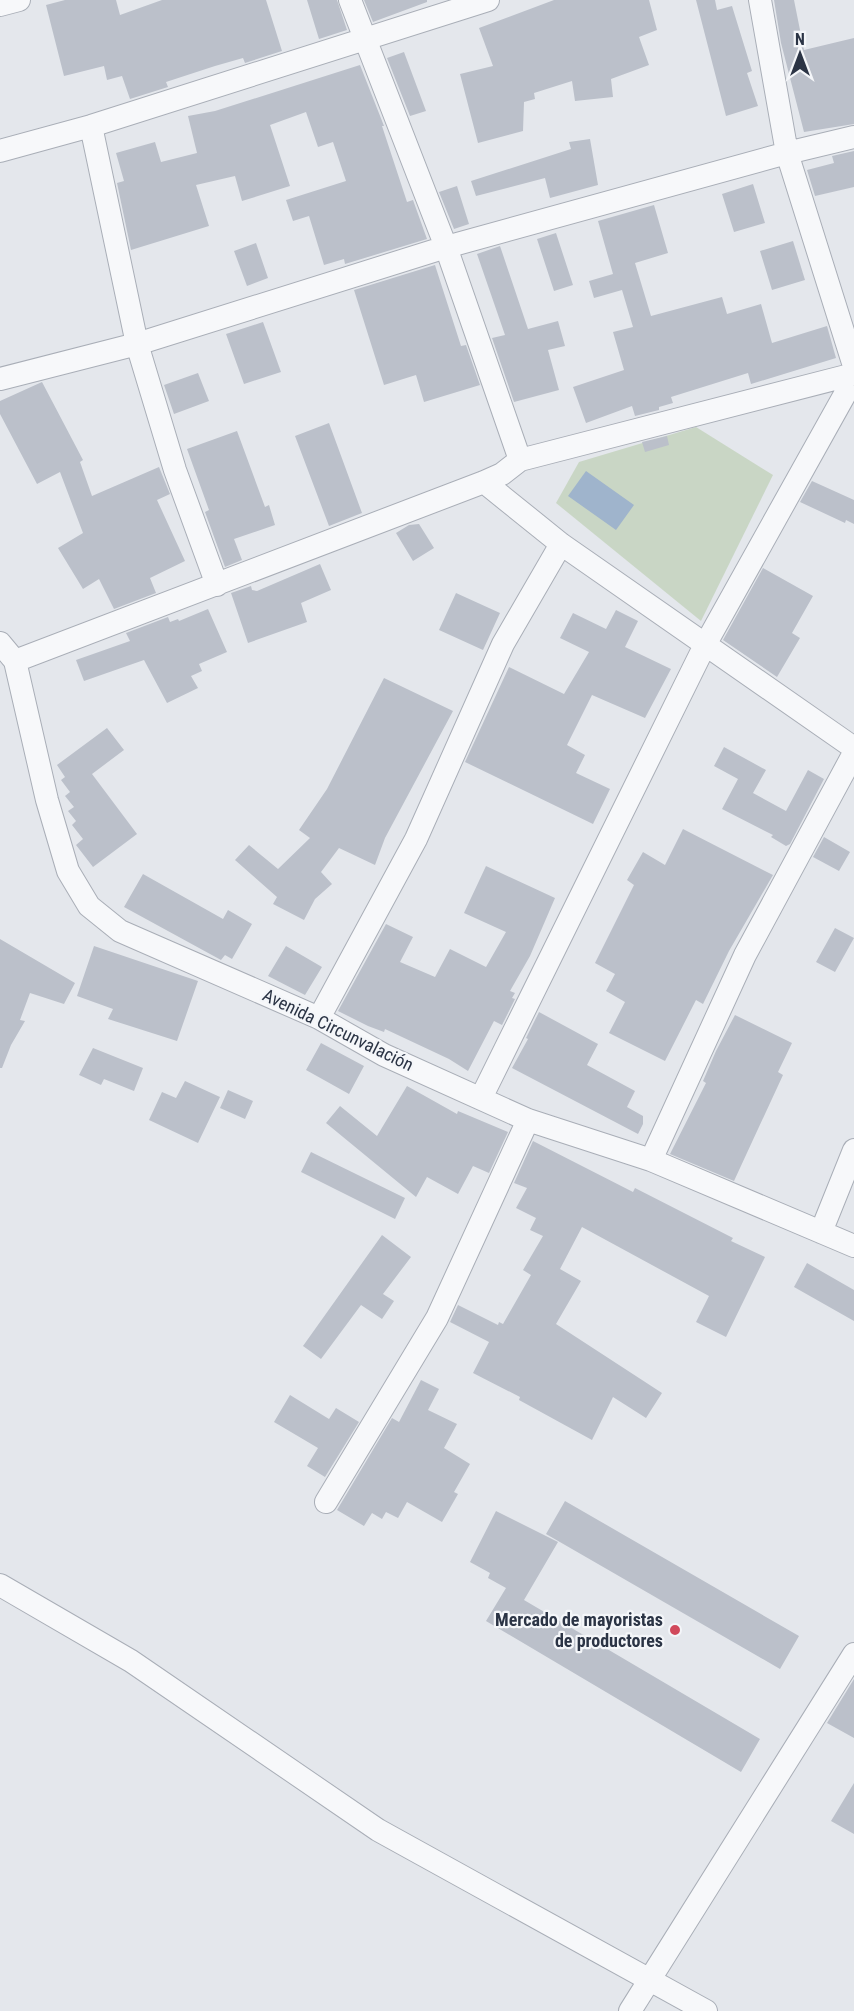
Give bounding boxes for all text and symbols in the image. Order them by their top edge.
north arrow [770,24,830,84]
text: N [795,30,805,49]
street label: Avenida Circunvalación [259,984,417,1075]
place label: Mercado de mayoristas de productores [495,1609,663,1651]
marker: Mercado de mayoristas de productores [668,1623,682,1637]

